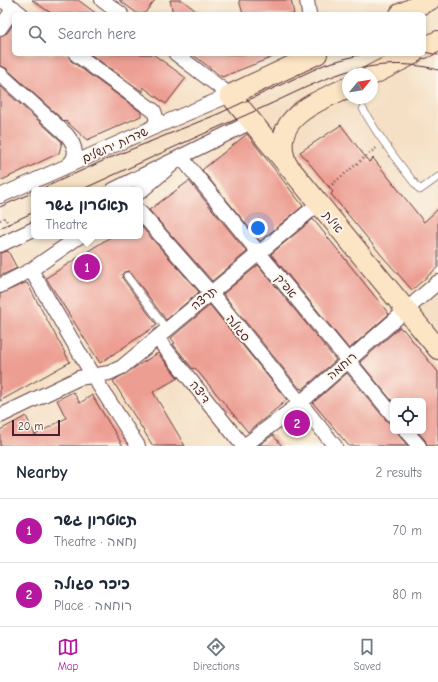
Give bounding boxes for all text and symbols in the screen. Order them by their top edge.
search box [12,12,426,56]
icon: search [26,23,48,45]
text: Search here [58,25,136,43]
north arrow [342,68,378,104]
street label: שדרות ירושלים [80,124,151,166]
popup [31,187,143,239]
text: תאטרון גשר [45,196,129,214]
street label: אילת [319,208,346,236]
text: Theatre [45,217,88,232]
your location [248,218,268,238]
pin: 1 [74,252,100,282]
street label: אפ"ק [272,271,300,301]
street label: תרצה [188,283,220,313]
street label: סגולה [223,312,253,344]
street label: רוחמה [324,349,360,383]
street label: דיצה [187,378,213,406]
map controls [390,398,426,434]
button: locate [390,398,426,434]
pin: 2 [284,408,310,438]
scale bar [12,418,60,437]
text: 20 m [18,420,43,433]
text: Nearby [16,463,67,482]
text: 2 results [375,465,422,480]
text: תאטרון גשר [54,511,137,529]
text: 1 [26,523,32,538]
text: 70 m [393,523,422,538]
text: Theatre · נחמה [54,534,137,549]
text: כיכר סגולה [54,575,130,593]
text: 2 [26,587,32,602]
text: 80 m [392,587,422,602]
text: Place · רוחמה [54,598,132,613]
tab: Map [57,636,79,673]
tab: Directions [193,636,240,673]
tab: Saved [354,636,381,673]

